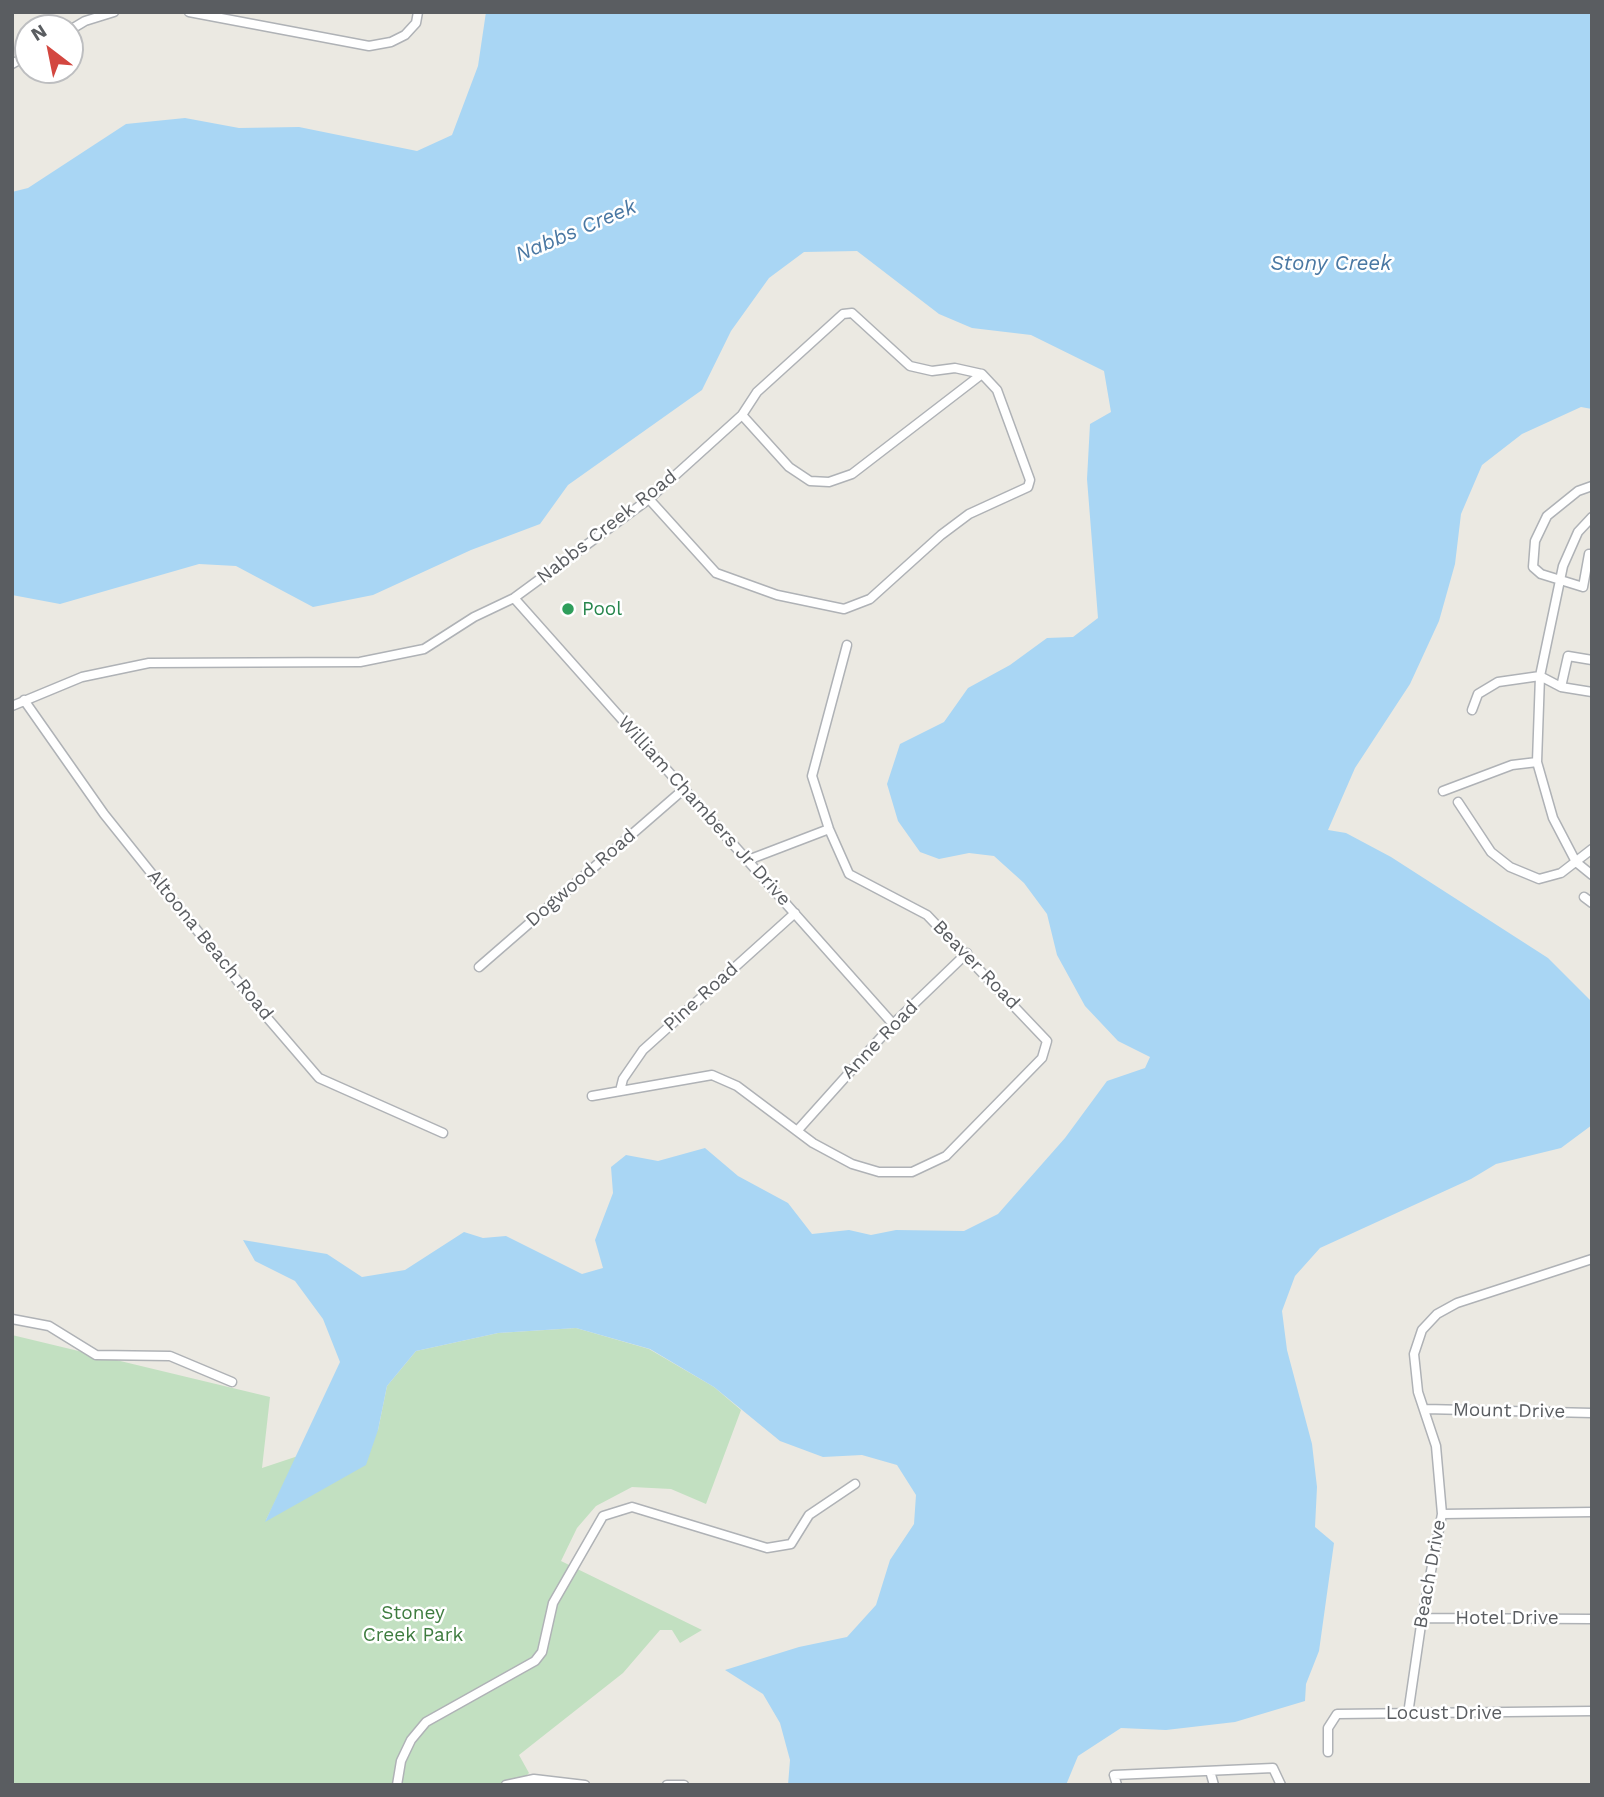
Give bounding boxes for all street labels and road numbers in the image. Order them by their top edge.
street label: Nabbs Creek Road [533,465,681,589]
street label: William Chambers Jr Drive [613,711,795,911]
street label: Dogwood Road [521,824,641,932]
street label: Altoona Beach Road [142,865,278,1025]
street label: Beaver Road [928,916,1024,1014]
street label: Pine Road [659,958,743,1036]
street label: Anne Road [837,996,923,1084]
street label: Mount Drive [1453,1399,1565,1423]
street label: Beach Drive [1409,1518,1451,1630]
street label: Hotel Drive [1455,1607,1559,1629]
street label: Locust Drive [1386,1702,1502,1724]

